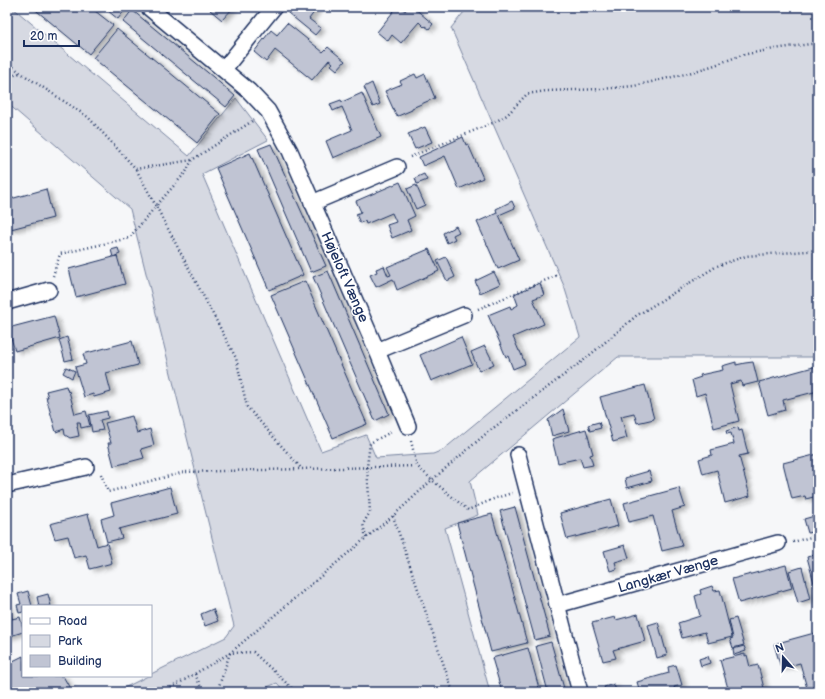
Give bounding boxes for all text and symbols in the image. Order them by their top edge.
scale bar [24,22,79,48]
text: 20 m [30,29,57,44]
street label: Højeloft Vænge [317,229,373,325]
street label: Langkær Vænge [616,552,720,596]
legend [22,605,152,677]
text: Road [58,614,87,629]
text: Park [58,634,82,649]
north arrow [763,637,803,677]
text: N [774,641,786,656]
text: Building [58,654,102,669]

